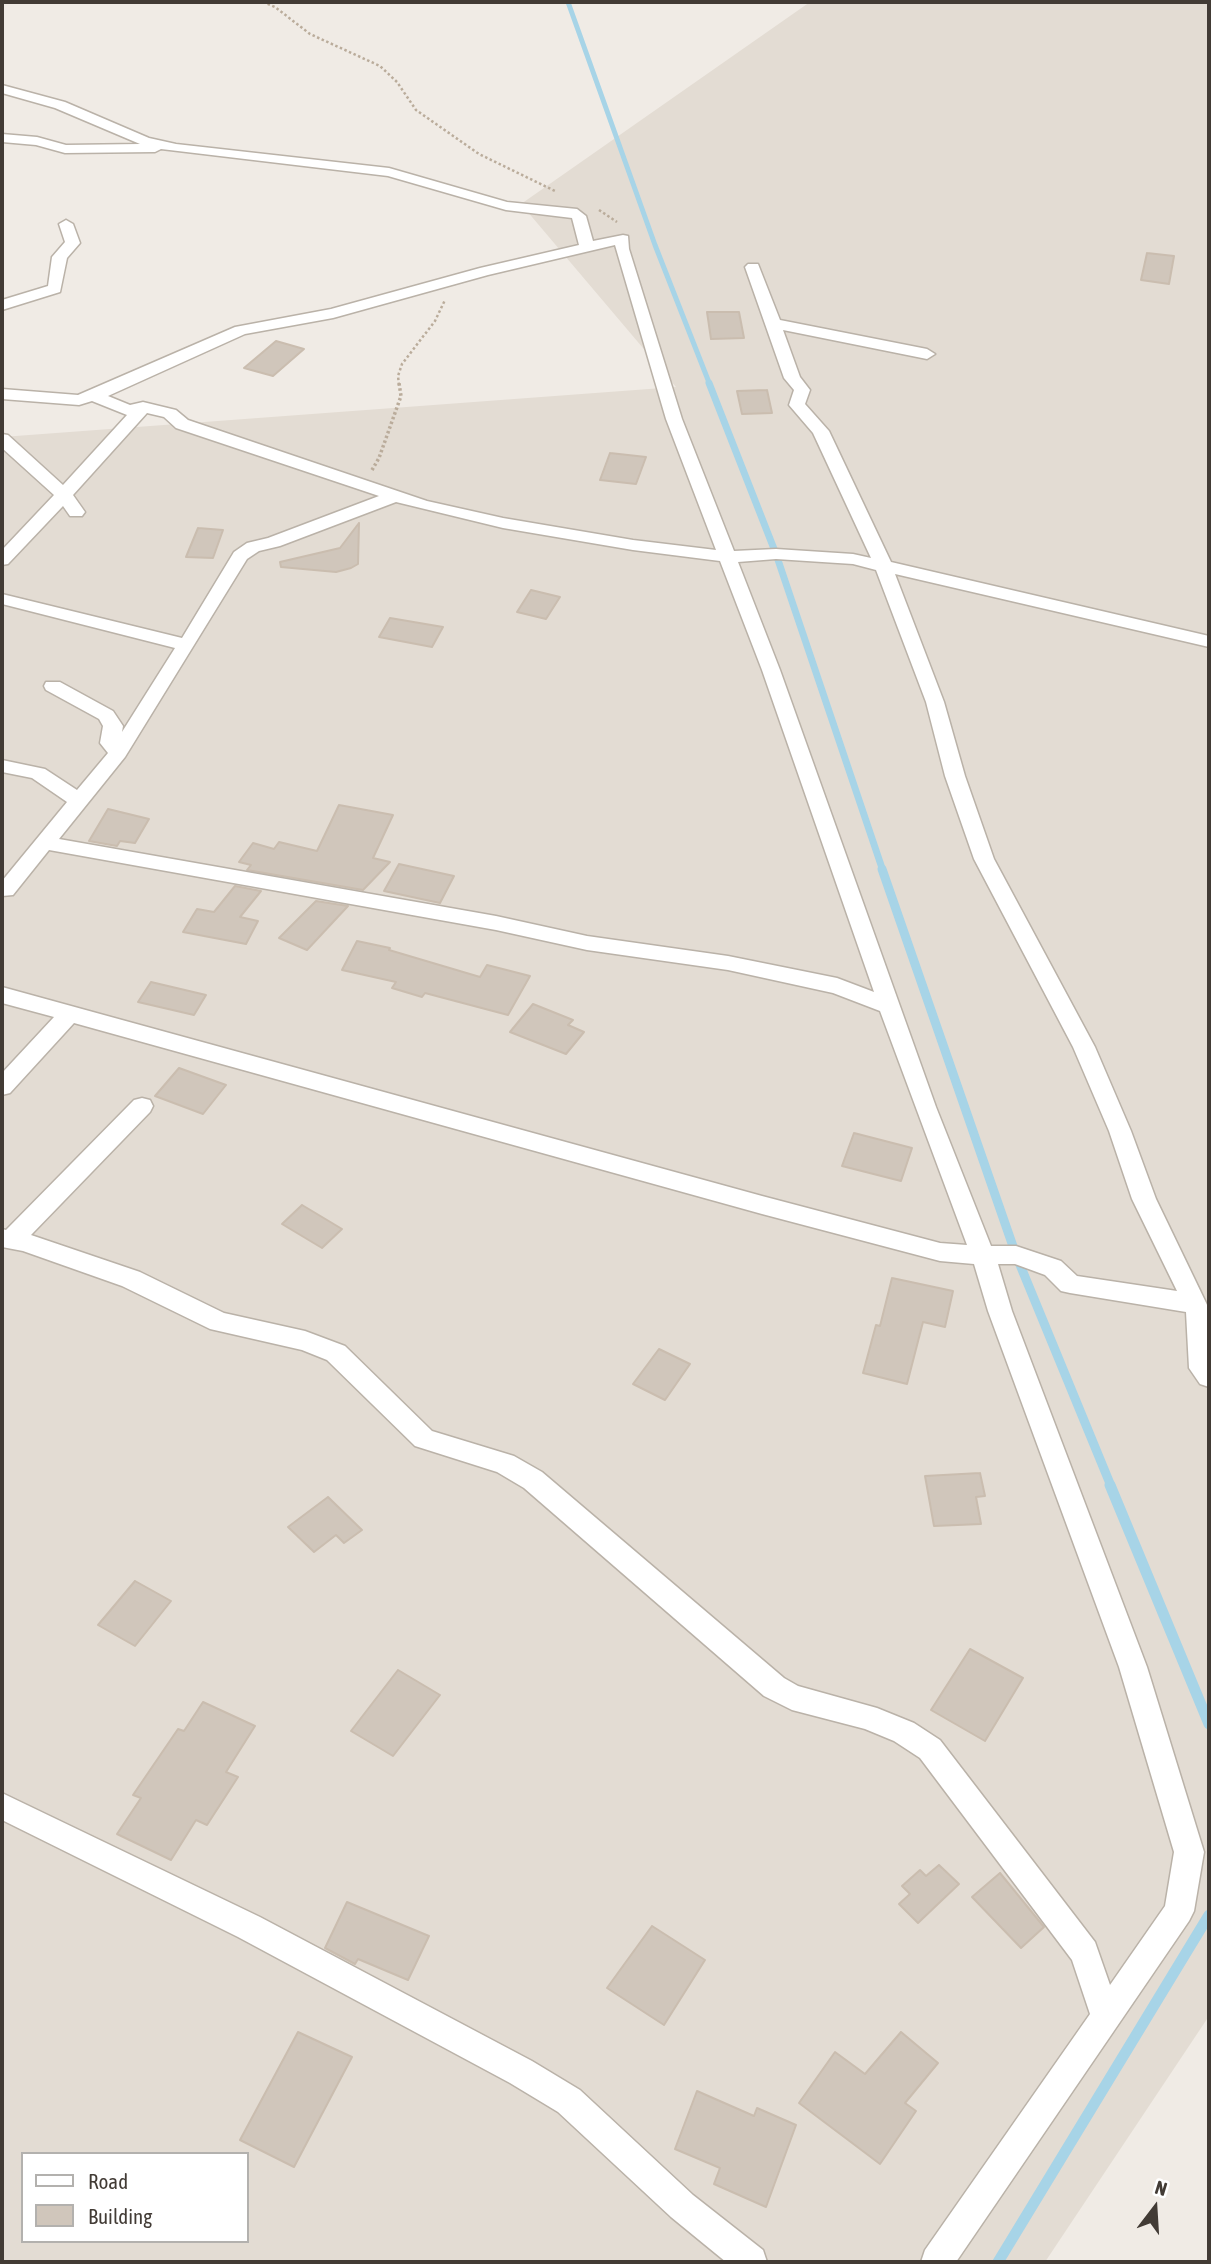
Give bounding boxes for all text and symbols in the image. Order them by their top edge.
legend [21,2152,248,2243]
text: Road [88,2169,128,2193]
north arrow [1120,2173,1190,2243]
text: N [1153,2176,1170,2200]
text: Building [88,2204,152,2228]

